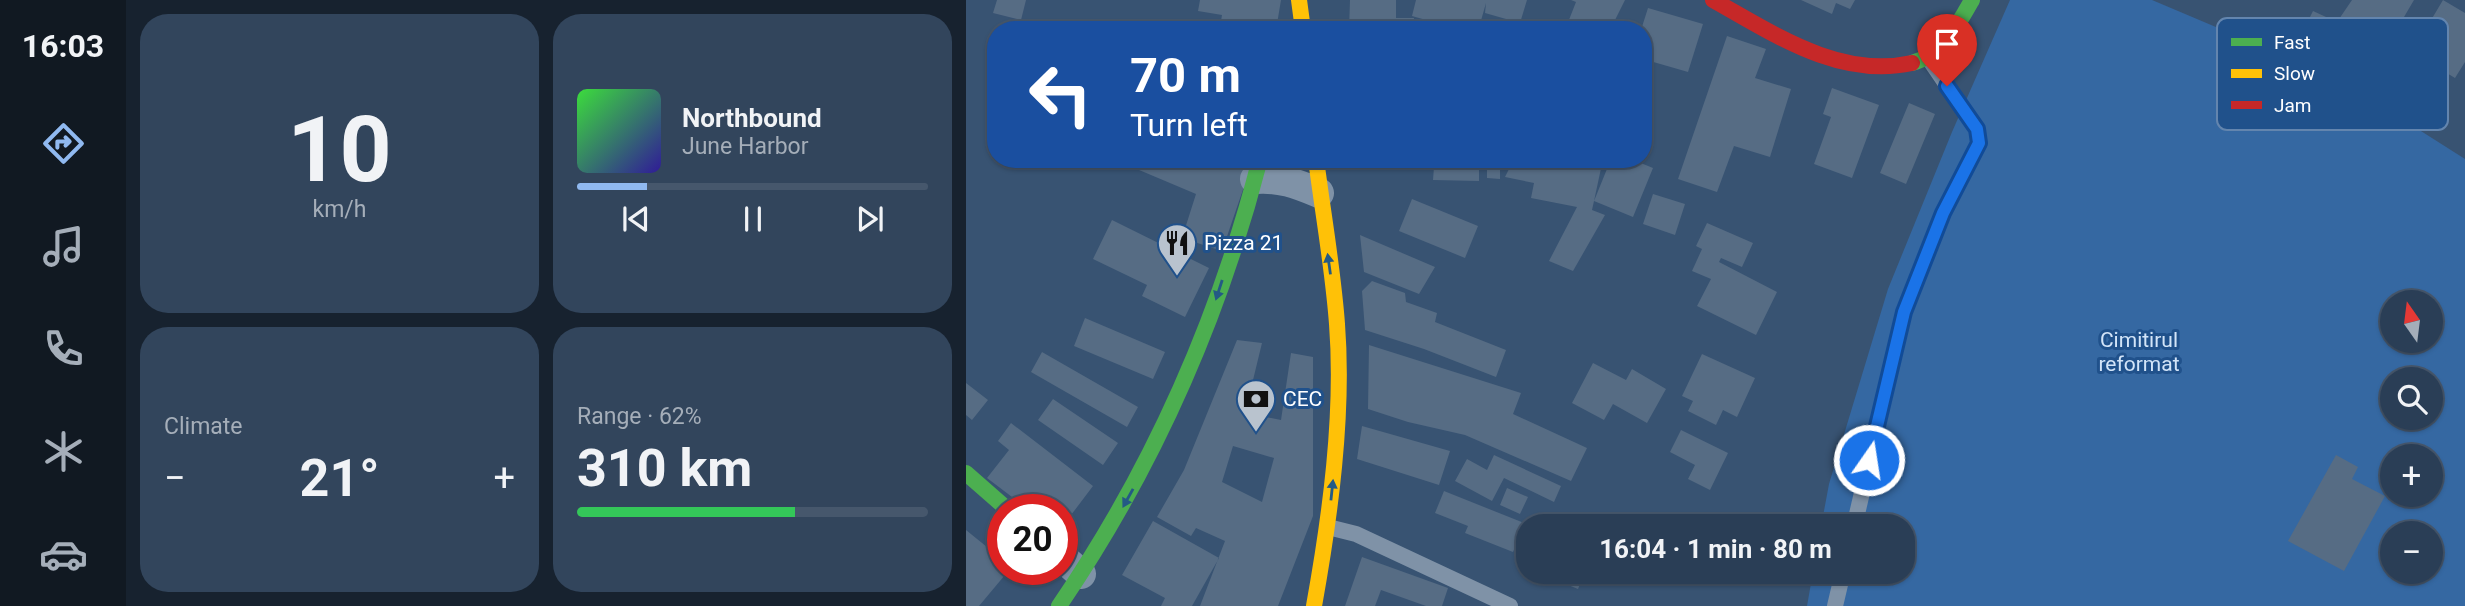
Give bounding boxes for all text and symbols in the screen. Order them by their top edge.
pin [1917,14,1977,86]
legend [2217,18,2448,130]
icon: arrive [1928,25,1966,63]
text: 16:03 [22,27,104,65]
text: Fast [2274,31,2311,54]
text: 70 m [1130,47,1241,104]
icon: left [1015,49,1106,140]
text: Slow [2274,62,2315,85]
text: Jam [2274,94,2311,117]
text: 10 [287,97,392,203]
text: Northbound [682,103,822,133]
text: Turn left [1130,106,1248,144]
icon: directions [39,119,88,168]
text: June Harbor [682,133,809,160]
text: km/h [313,196,367,223]
icon: previous [617,200,655,238]
icon: pause [734,200,772,238]
icon: next [851,200,889,238]
icon: music [39,222,88,271]
restaurant icon: Pizza 21 [1156,222,1198,277]
place label: Pizza 21 [1204,231,1283,255]
one-way arrow [1323,252,1334,274]
one-way arrow [1213,280,1224,301]
north arrow [2380,290,2443,354]
map controls [2380,290,2443,584]
icon: phone [39,324,88,373]
park label: Cimitirul reformat [2098,328,2180,376]
button: search [2380,367,2443,430]
bank icon: CEC [1235,378,1277,433]
place label: CEC [1283,387,1322,411]
text: Range · 62% [577,403,702,430]
text: Climate [164,413,243,440]
position arrow [1832,423,1906,497]
icon: climate [39,427,88,476]
text: 310 km [577,438,752,499]
button: + [2380,444,2443,507]
text: 21° [300,448,380,509]
text: − [164,456,186,500]
text: + [493,456,515,500]
one-way arrow [1327,479,1338,501]
one-way arrow [1122,489,1134,508]
speed limit sign: 20 [987,494,1078,585]
button: − [2380,521,2443,584]
icon: car [39,530,88,579]
text: 16:04 · 1 min · 80 m [1599,534,1832,564]

